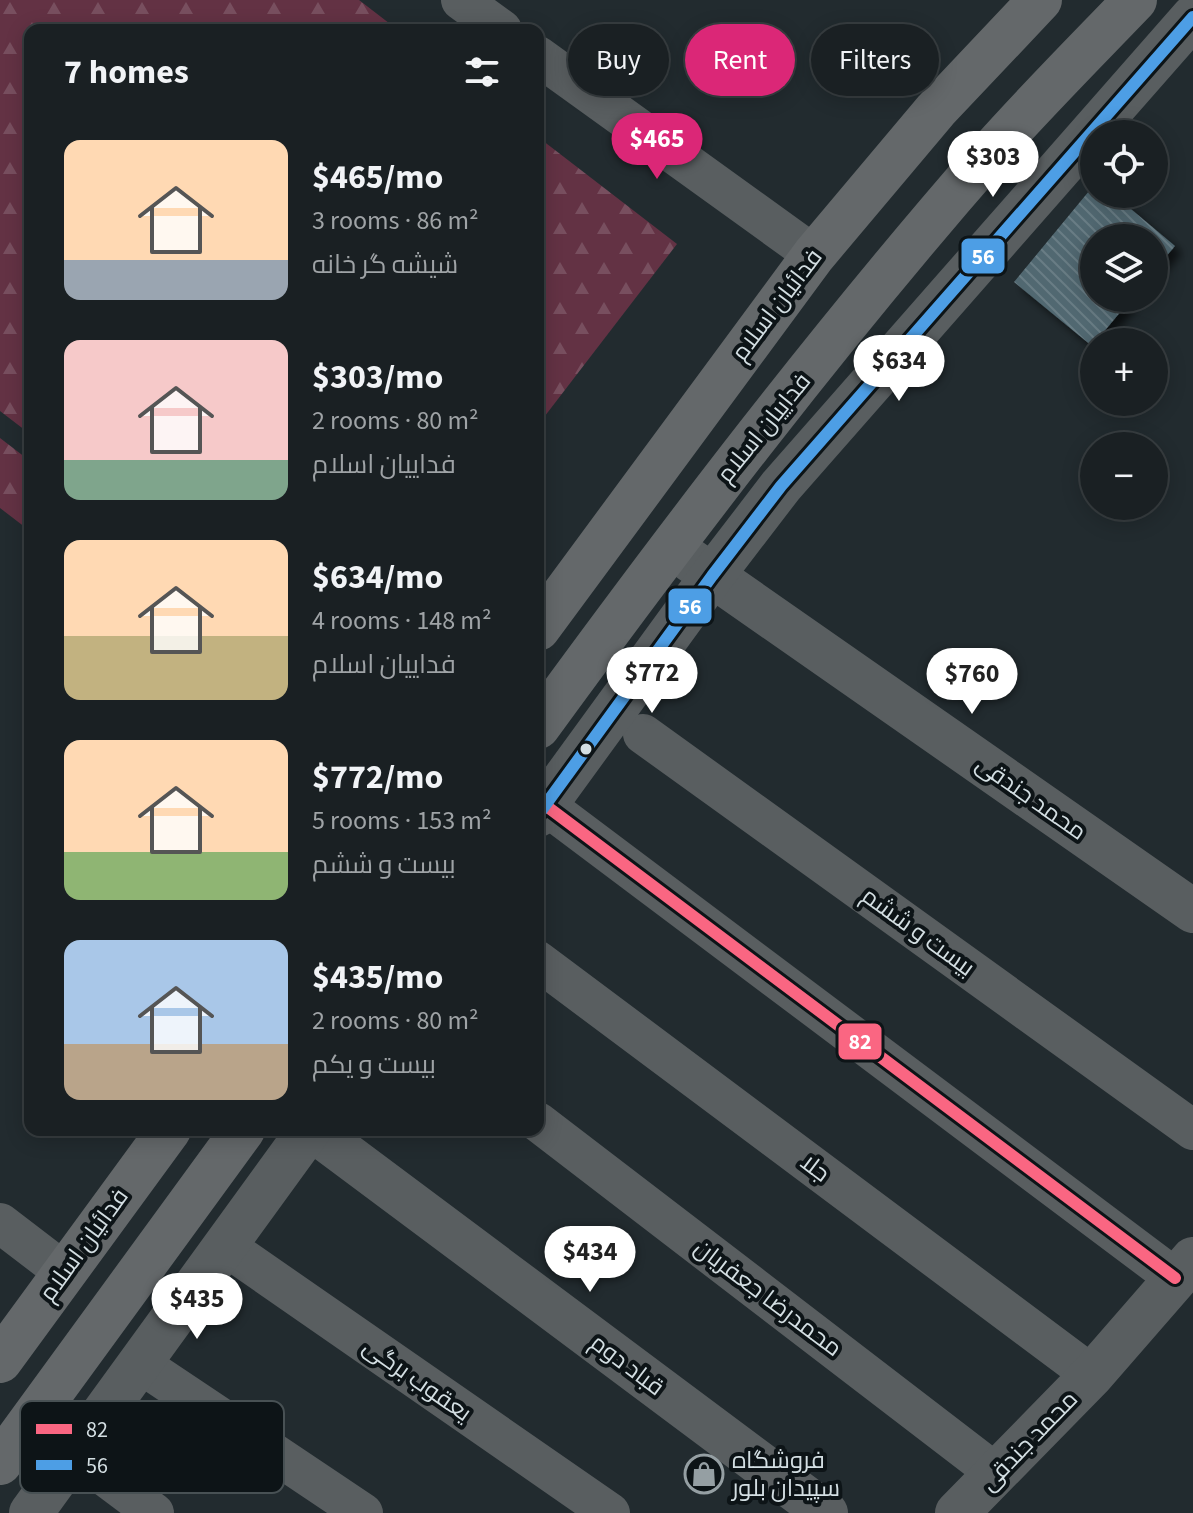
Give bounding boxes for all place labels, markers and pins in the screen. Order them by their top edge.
pin: $465 [610,113,704,181]
pin: $303 [946,131,1040,199]
pin: $634 [852,335,946,403]
pin: $772 [605,647,699,715]
pin: $760 [925,648,1019,716]
unlabelled marker [578,741,594,757]
pin: $434 [543,1226,637,1294]
pin: $435 [150,1273,244,1341]
place label: فروشگاه سپیدان بلور [730,1443,840,1506]
shop icon: فروشگاه سپیدان بلور [683,1453,725,1495]

